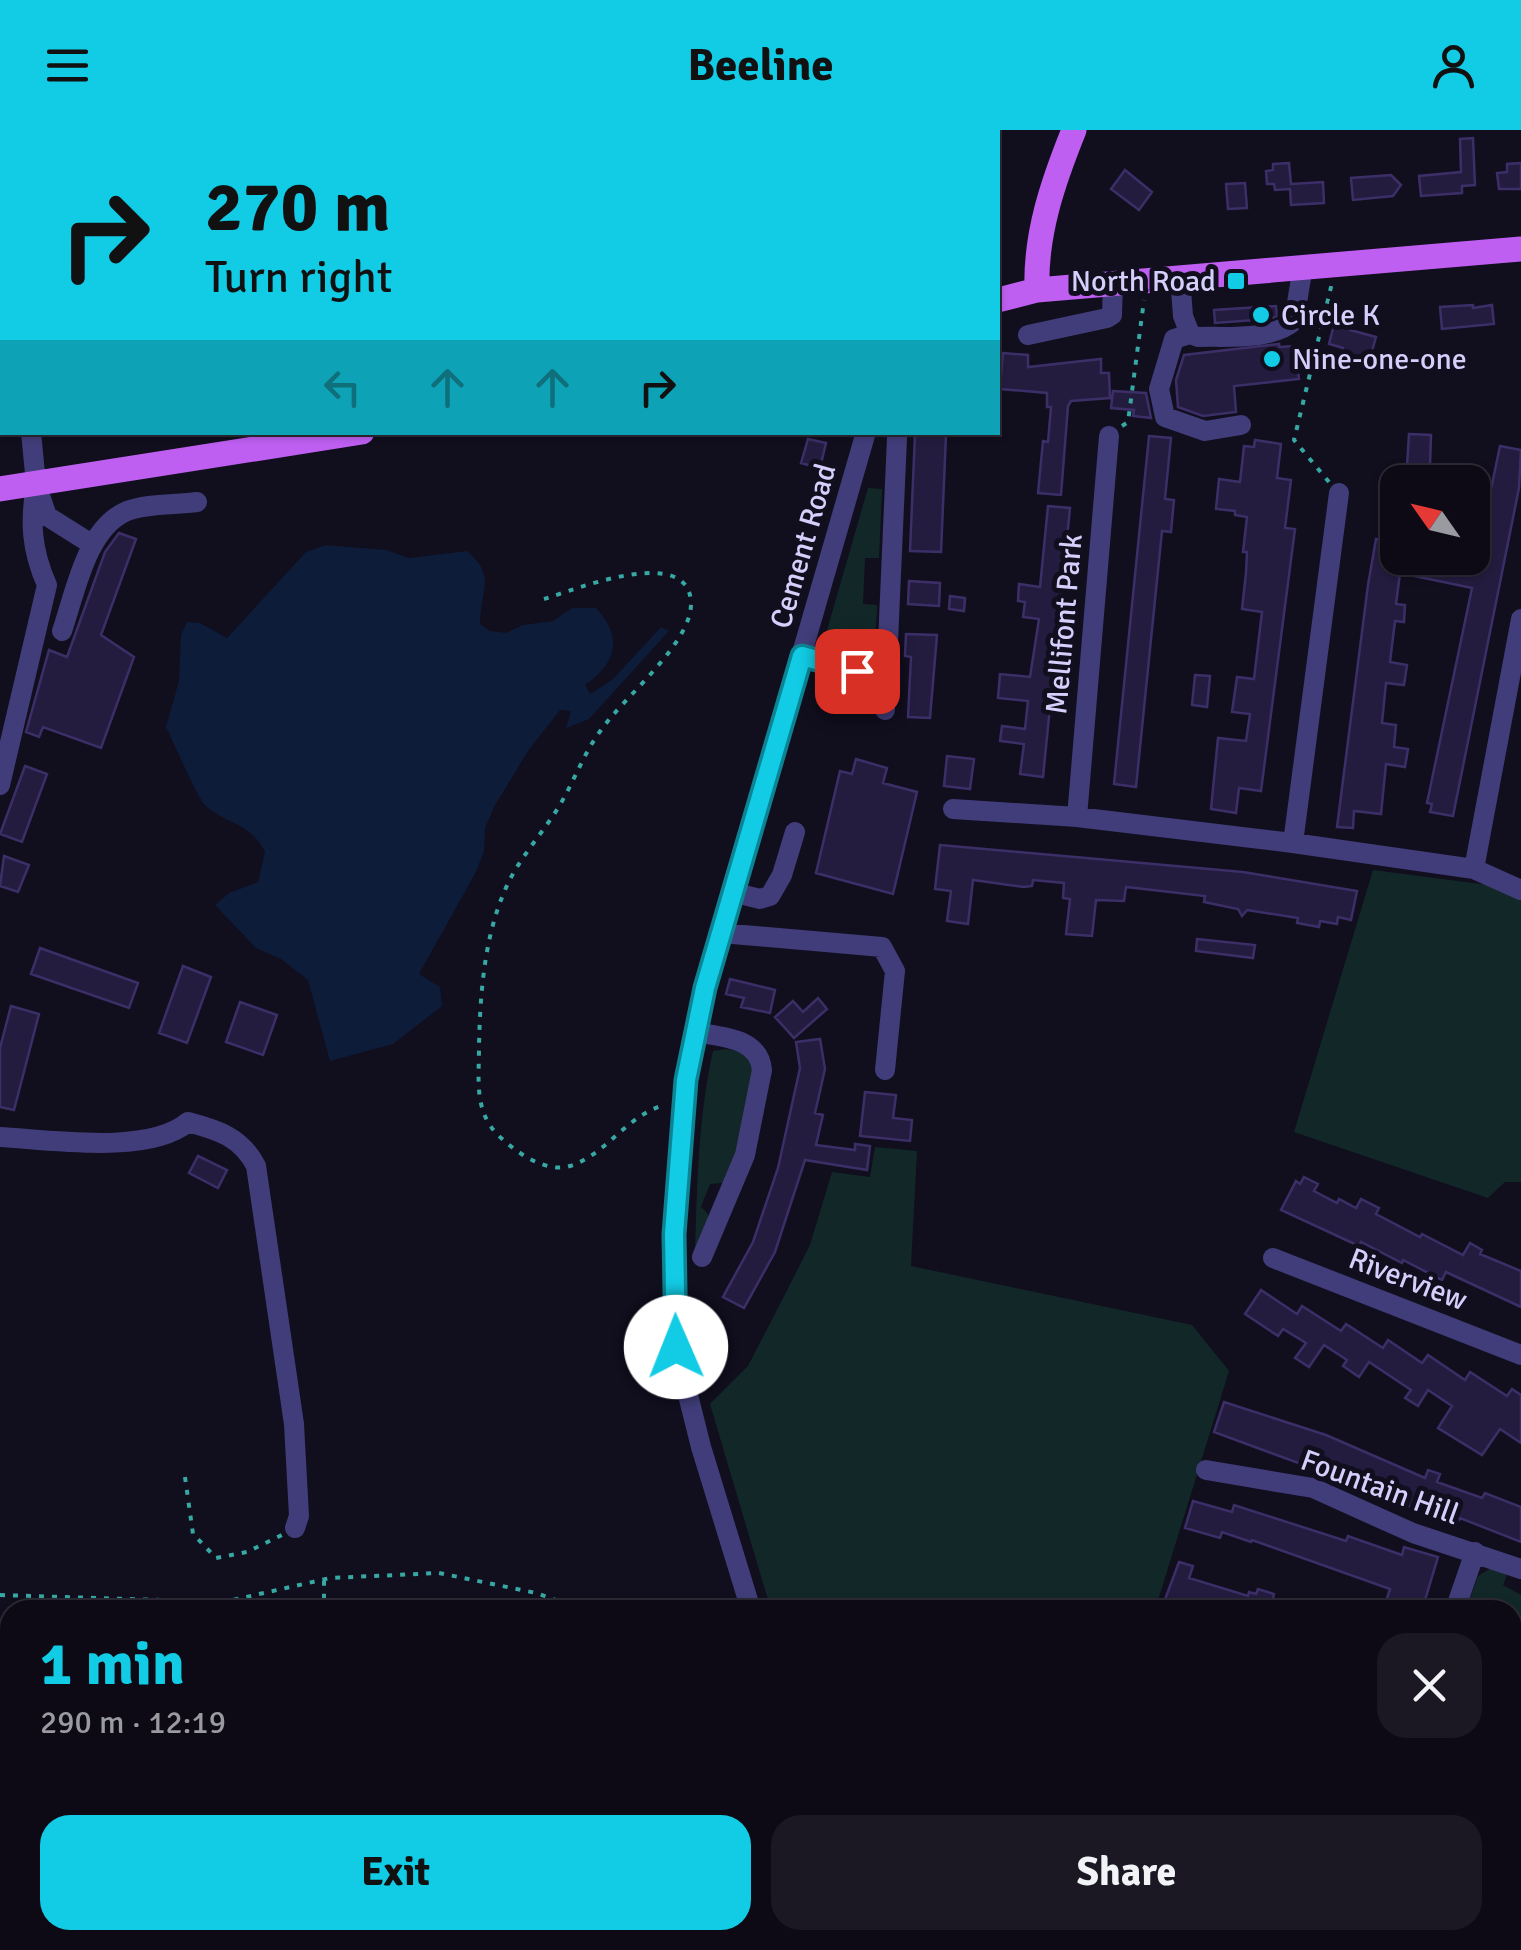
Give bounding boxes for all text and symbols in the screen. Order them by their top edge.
icon: menu [40,38,95,93]
text: Beeline [687,38,834,93]
icon: person [1426,38,1481,93]
text: 270 m [205,164,390,250]
icon: right [40,170,170,300]
text: Turn right [205,250,393,305]
place label: North Road [1071,263,1216,300]
marker: North Road [1225,270,1247,292]
place label: Circle K [1281,297,1380,334]
marker: Circle K [1250,304,1272,326]
place label: Nine-one-one [1292,341,1467,378]
marker: Nine-one-one [1261,348,1283,370]
icon: left [315,360,370,415]
icon: ahead [420,360,475,415]
icon: ahead [525,360,580,415]
icon: right [630,360,685,415]
street label: Cement Road [762,460,845,633]
north arrow [1380,465,1490,575]
map controls [1380,465,1490,575]
street label: Mellifont Park [1038,532,1091,716]
pin [815,629,900,714]
icon: arrive [830,644,885,699]
street label: Riverview [1343,1240,1473,1319]
position arrow [624,1295,728,1399]
street label: Fountain Hill [1296,1442,1464,1533]
text: 1 min [40,1628,185,1702]
button: close [1377,1633,1482,1738]
text: 290 m · 12:19 [40,1703,226,1742]
button: Exit [40,1815,751,1930]
button: Share [771,1815,1482,1930]

